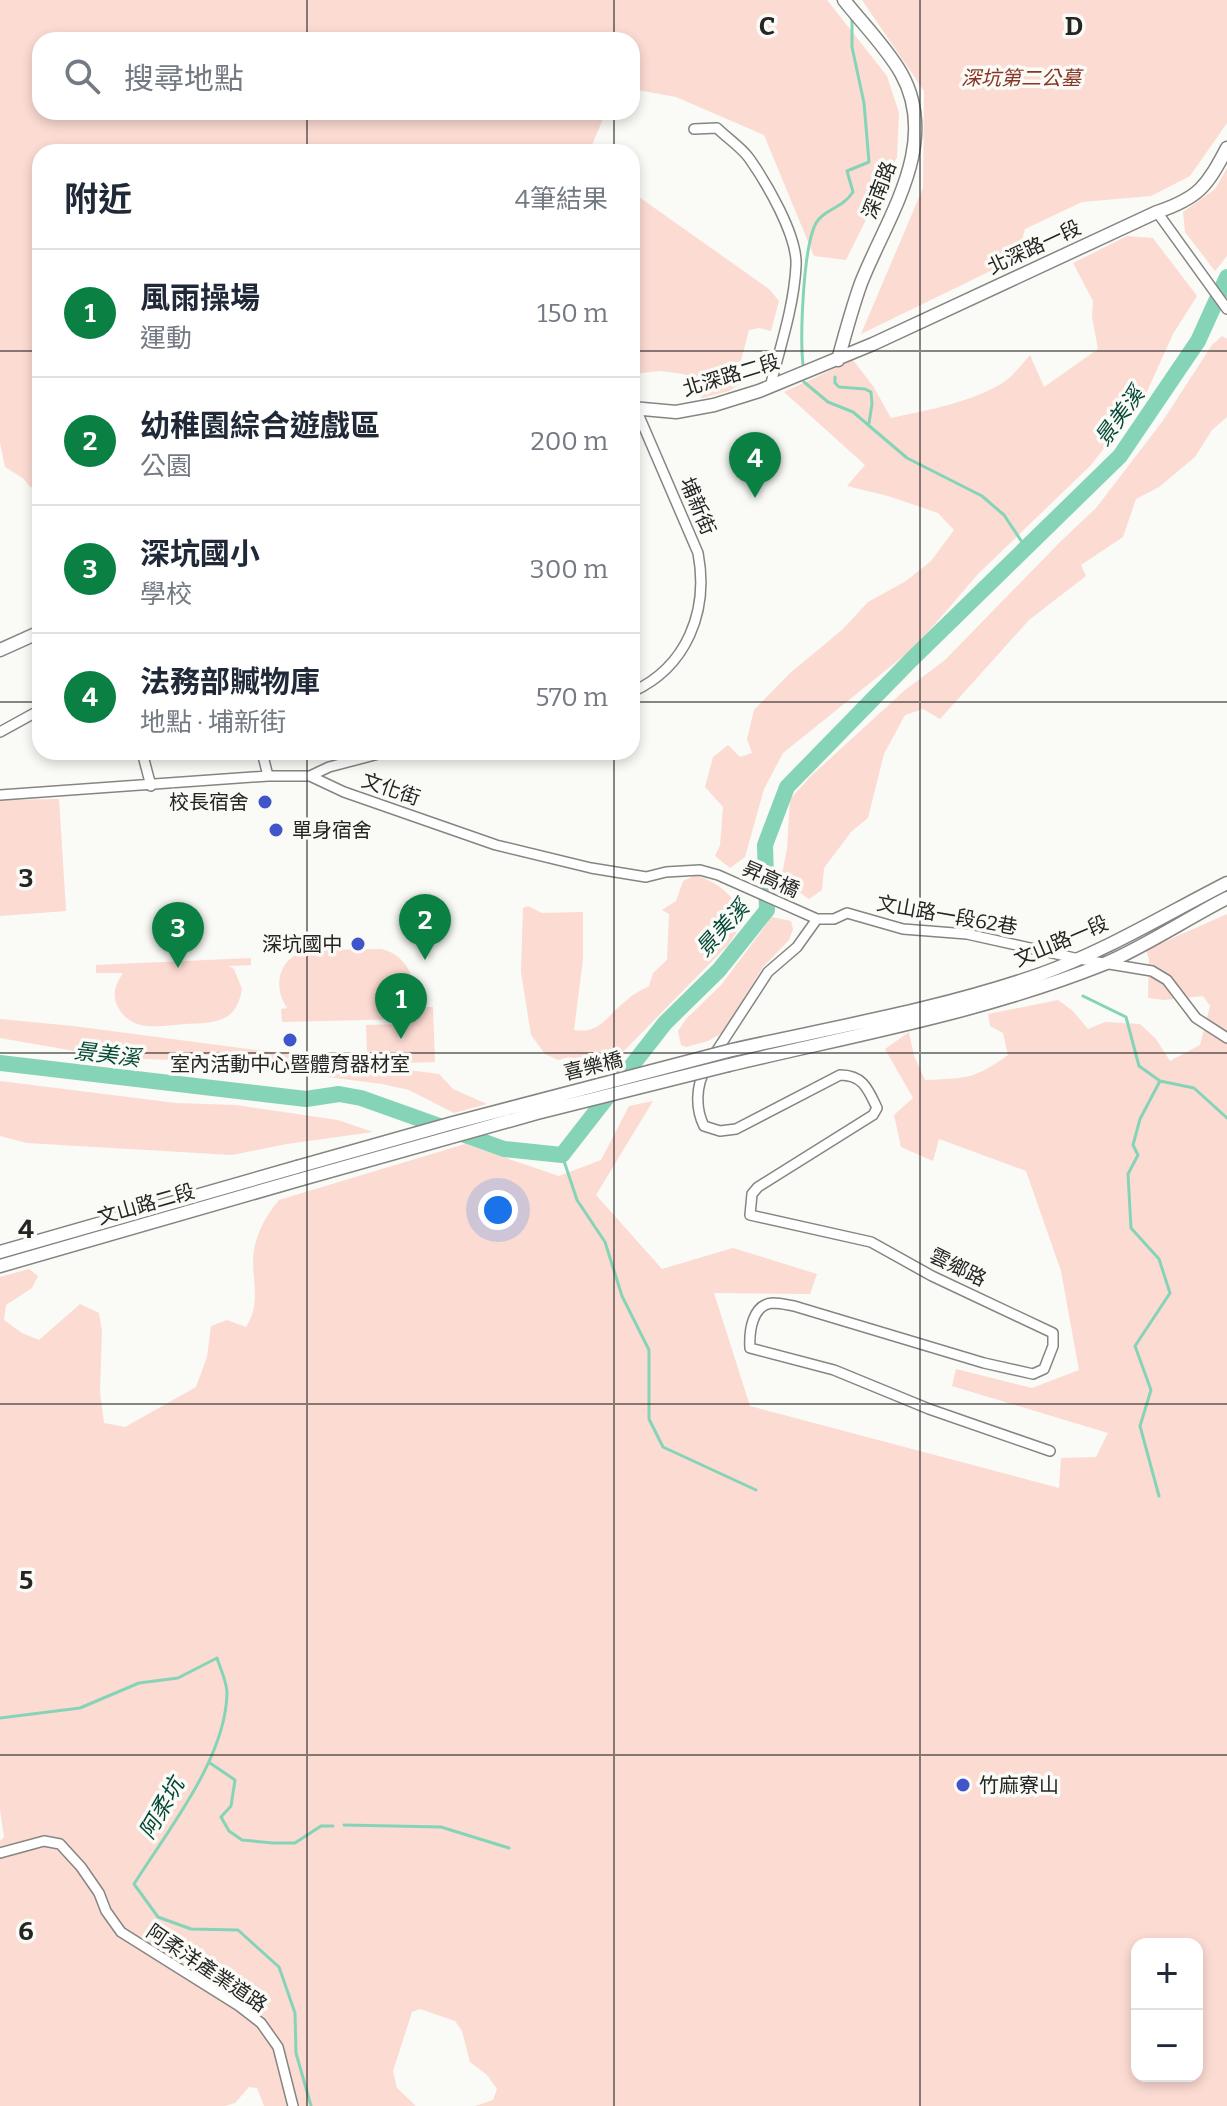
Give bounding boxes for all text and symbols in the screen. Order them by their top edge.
text: C [759,11,775,42]
text: D [1065,11,1083,42]
search box [32,32,640,120]
icon: search [60,54,104,98]
text: 搜尋地點 [124,61,244,97]
park label: 深坑第二公墓 [961,66,1084,90]
street label: 深南路 [857,158,901,222]
text: 附近 [64,179,132,220]
text: 4筆結果 [515,184,608,215]
street label: 北深路一段 [984,215,1084,279]
text: 風雨操場 [140,280,260,316]
text: 1 [84,298,96,329]
text: 150 m [537,298,608,329]
text: 運動 [140,323,192,354]
street label: 北深路二段 [680,349,782,401]
water label: 景美溪 [1089,379,1151,451]
text: 幼稚園綜合遊戲區 [140,408,380,444]
text: 2 [83,426,97,457]
text: 200 m [531,426,608,457]
pin: 4 [729,432,781,498]
text: 公園 [140,451,192,482]
street label: 埔新街 [675,474,721,538]
text: 深坑國小 [140,536,260,572]
text: 3 [83,554,97,585]
text: 300 m [530,554,608,585]
text: 學校 [140,579,192,610]
text: 法務部贓物庫 [140,664,320,700]
text: 4 [82,682,98,713]
text: 570 m [535,682,608,713]
text: 地點 · 埔新街 [140,707,286,738]
street label: 文化街 [359,768,423,810]
place label: 校長宿舍 [169,790,249,814]
marker: 校長宿舍 [256,793,274,811]
place label: 單身宿舍 [292,818,372,842]
marker: 單身宿舍 [267,821,285,839]
street label: 昇高橋 [739,856,803,902]
text: 3 [19,863,33,894]
street label: 文山路一段62巷 [875,891,1019,939]
water label: 景美溪 [690,893,756,962]
pin: 2 [399,894,451,960]
pin: 3 [152,902,204,968]
street label: 文山路一段 [1010,910,1112,972]
place label: 深坑國中 [262,932,342,956]
marker: 深坑國中 [349,935,367,953]
pin: 1 [375,973,427,1039]
marker: 室內活動中心暨體育器材室 [281,1031,299,1049]
water label: 景美溪 [73,1037,144,1072]
street label: 喜樂橋 [561,1047,625,1085]
place label: 室內活動中心暨體育器材室 [170,1052,410,1076]
street label: 文山路二段 [95,1179,197,1229]
your location [478,1190,518,1230]
text: 4 [18,1214,34,1245]
street label: 雲鄉路 [926,1243,990,1291]
text: 5 [19,1565,33,1596]
water label: 阿柔坑 [133,1770,191,1844]
place label: 竹麻寮山 [979,1773,1059,1797]
marker: 竹麻寮山 [954,1776,972,1794]
text: 6 [18,1916,34,1947]
street label: 阿柔洋產業道路 [142,1919,272,2017]
map controls [1131,1938,1203,2082]
button: + [1131,1938,1203,2010]
button: − [1131,2010,1203,2082]

